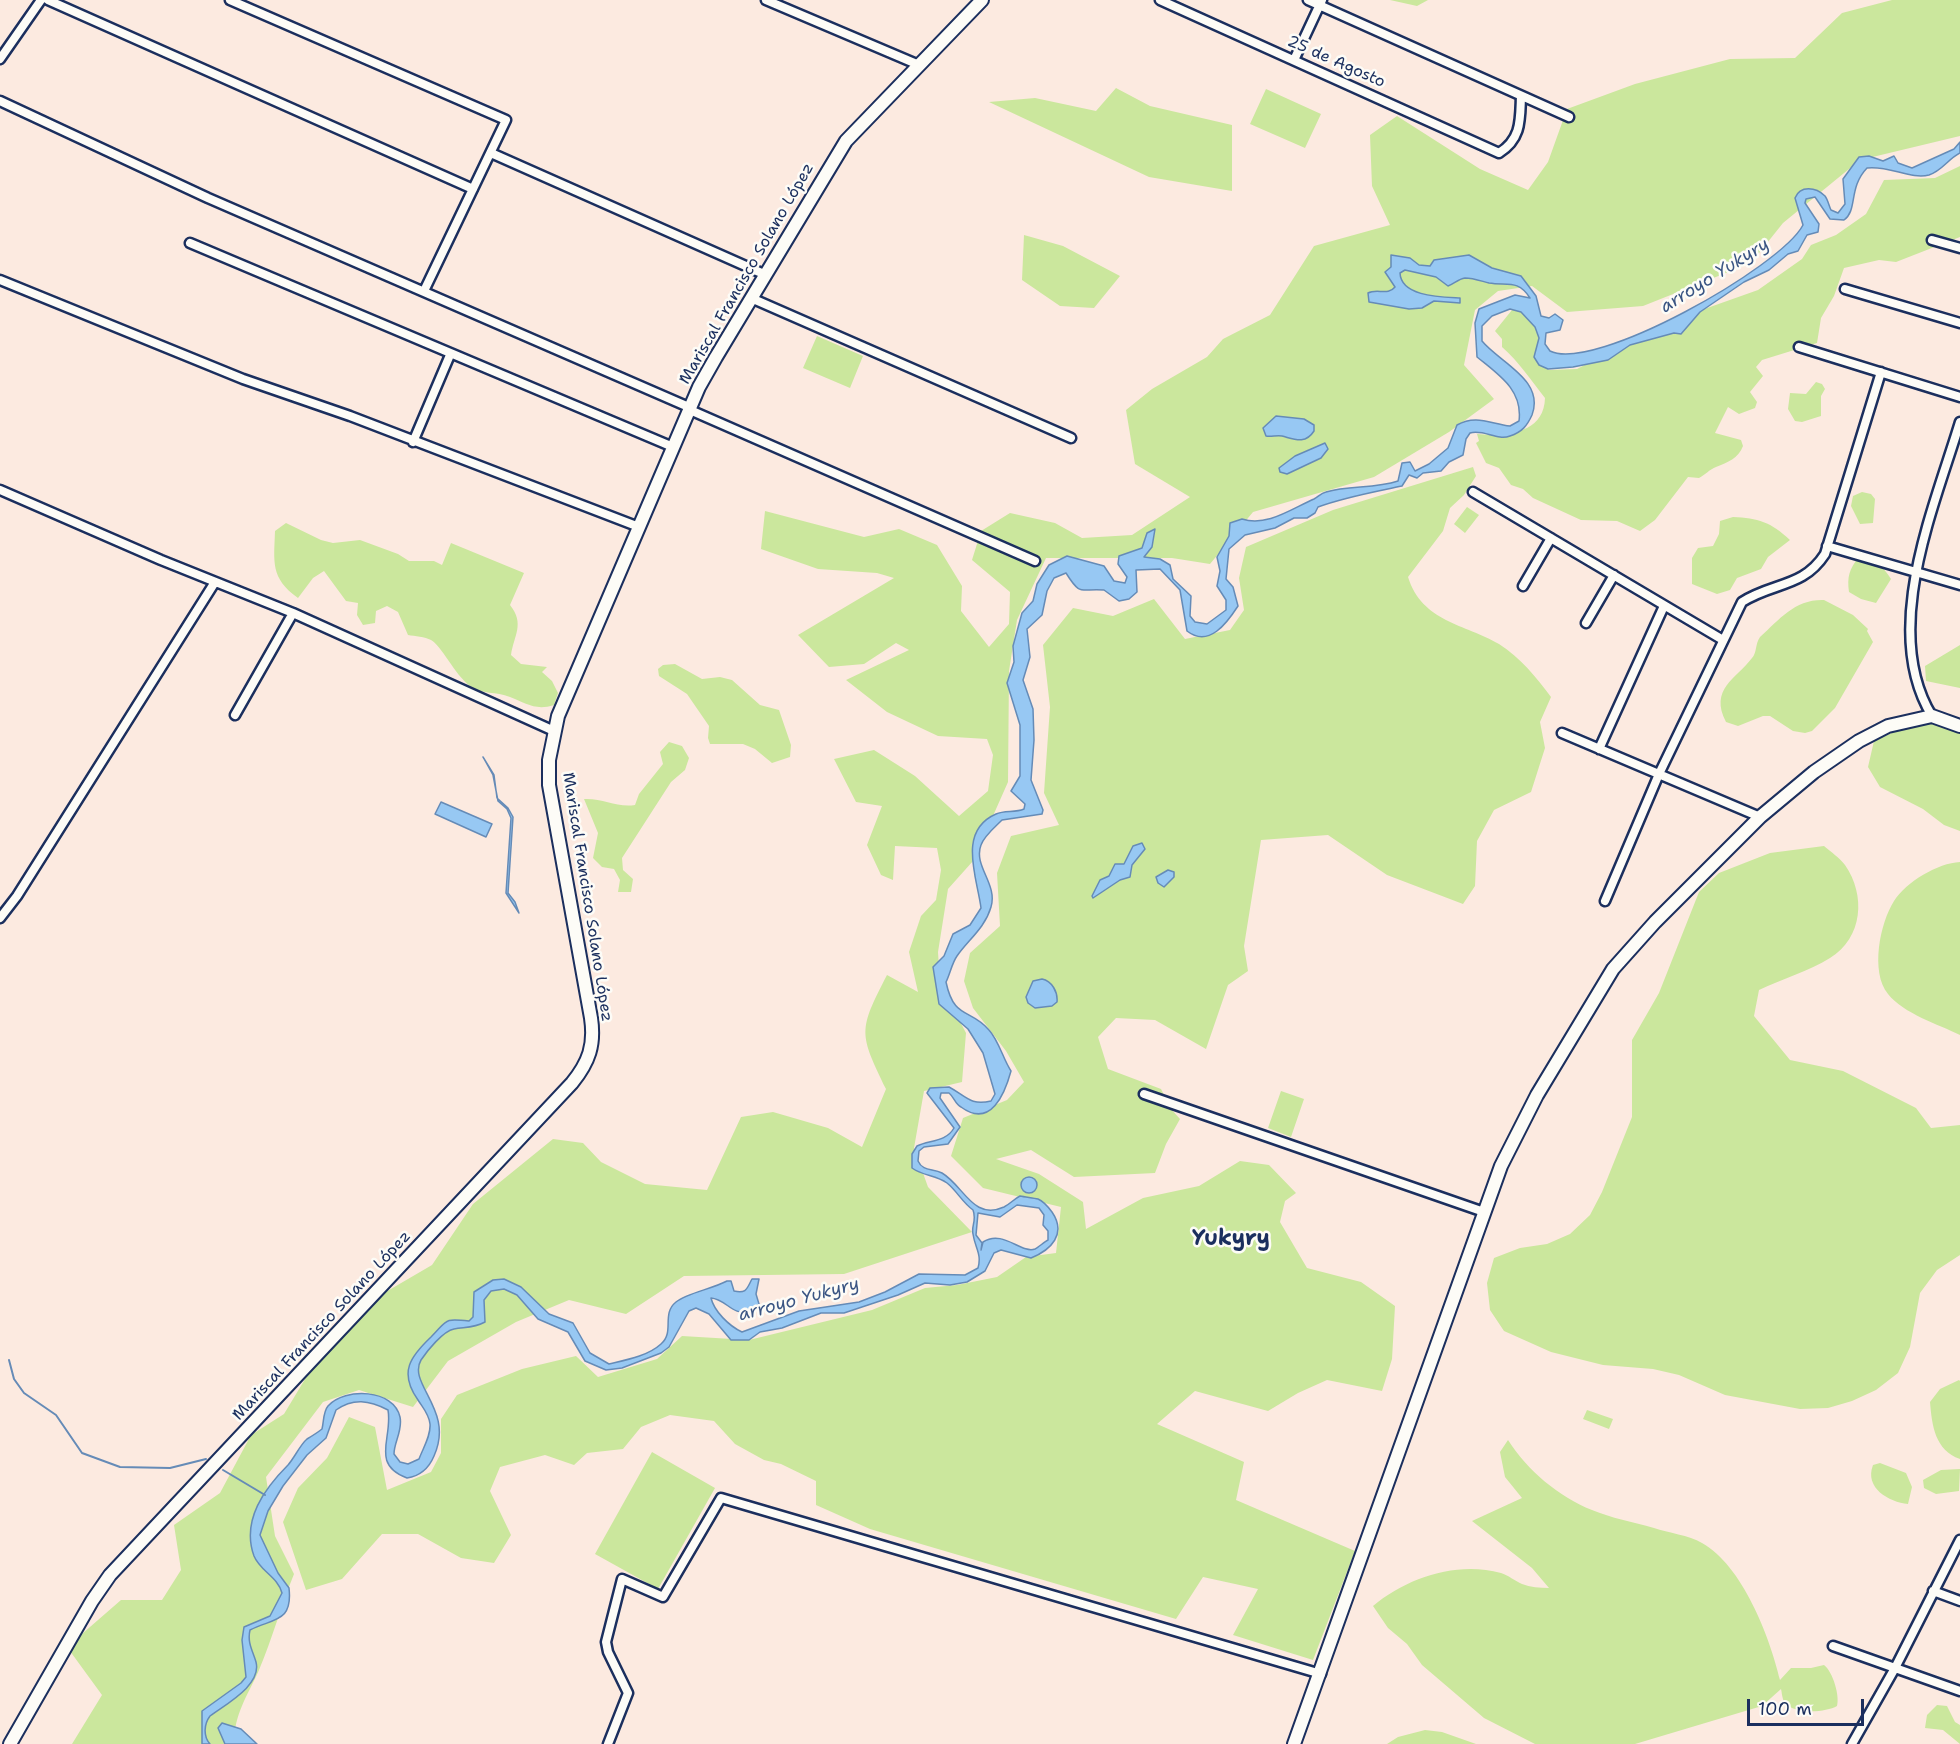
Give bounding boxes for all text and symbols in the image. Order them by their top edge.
street label: 25 de Agosto [1284,32,1388,92]
street label: Mariscal Francisco Solano López [676,160,818,388]
water label: arroyo Yukyry [1657,234,1773,318]
street label: Mariscal Francisco Solano López [558,771,616,1023]
district label: Yukyry [1192,1226,1270,1252]
street label: Mariscal Francisco Solano López [229,1227,415,1425]
water label: arroyo Yukyry [736,1273,862,1327]
scale bar [1750,1687,1867,1725]
text: 100 m [1758,1697,1812,1721]

